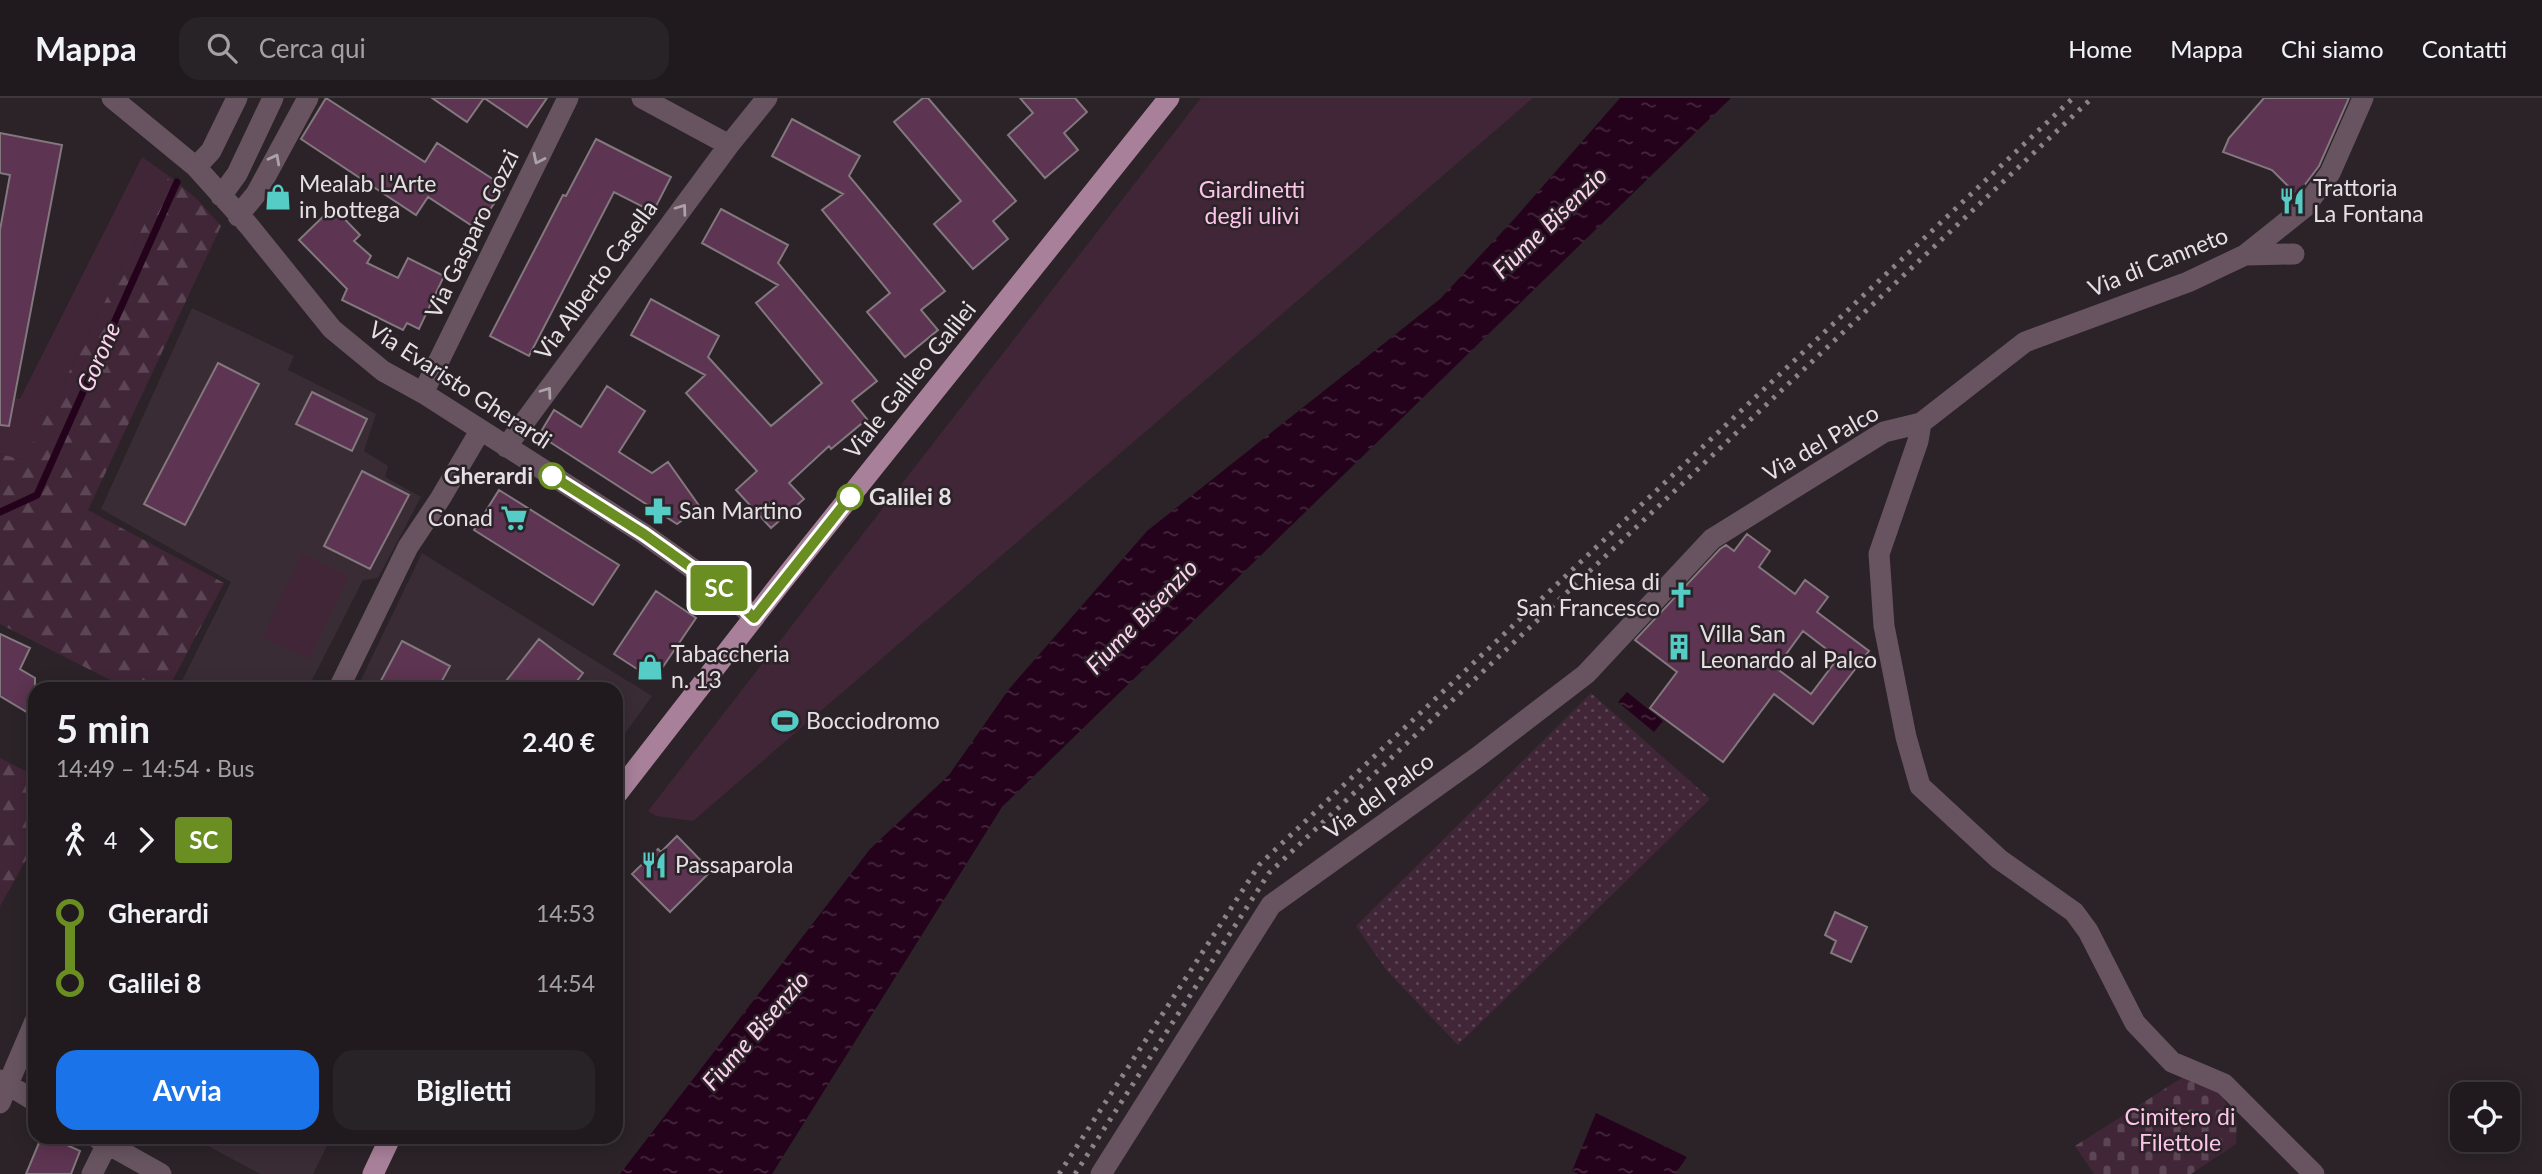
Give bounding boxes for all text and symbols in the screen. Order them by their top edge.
search box [179,17,669,80]
text: Mappa [35,28,137,68]
icon: search [203,29,241,67]
text: Cerca qui [259,32,366,64]
text: Home [2068,34,2132,63]
text: Mappa [2170,34,2243,63]
text: Chi siamo [2281,34,2384,63]
text: Contatti [2422,34,2507,63]
street label: Via Gasparo Gozzi [418,145,524,322]
one-way arrow [532,152,546,164]
one-way arrow [267,154,281,166]
water label: Fiume Bisenzio [1485,160,1612,284]
place label: Mealab L'Arte in bottega [299,169,436,223]
place label: Trattoria La Fontana [2313,173,2424,227]
park label: Giardinetti degli ulivi [1199,175,1305,229]
shop icon: Mealab L'Arte in bottega [263,182,293,212]
restaurant icon: Trattoria La Fontana [2277,186,2307,216]
street label: Via Alberto Casella [528,194,662,365]
one-way arrow [673,204,686,217]
street label: Via di Canneto [2084,220,2232,302]
street label: Viale Galileo Galilei [837,295,981,463]
street label: Via Evaristo Gherardi [364,314,557,454]
water label: Gorone [70,317,126,396]
one-way arrow [539,387,551,400]
street label: Via del Palco [1758,398,1883,486]
place label: Gherardi [444,461,533,489]
marker: Gherardi [539,463,565,489]
place label: Galilei 8 [869,482,952,510]
marker: Galilei 8 [837,484,863,510]
pharmacy icon: San Martino [643,496,673,526]
place label: San Martino [679,496,802,524]
place label: Conad [428,503,493,531]
supermarket icon: Conad [499,503,529,533]
water label: Fiume Bisenzio [1079,552,1203,679]
line badge: SC [688,565,750,611]
place label: Chiesa di San Francesco [1516,567,1660,621]
text: SC [704,573,734,602]
church icon: Chiesa di San Francesco [1666,580,1696,610]
place label: Villa San Leonardo al Palco [1700,619,1877,673]
building icon: Villa San Leonardo al Palco [1664,632,1694,662]
place label: Tabaccheria n. 13 [671,639,790,693]
shop icon: Tabaccheria n. 13 [635,652,665,682]
text: 5 min [56,705,150,751]
sports icon: Bocciodromo [770,706,800,736]
place label: Bocciodromo [806,706,940,734]
text: 2.40 € [522,726,595,758]
street label: Via del Palco [1318,746,1439,844]
text: 14:49 – 14:54 · Bus [56,754,255,782]
icon: walk [56,821,94,859]
icon: forward [127,821,165,859]
text: SC [189,825,218,854]
text: 4 [104,826,117,854]
restaurant icon: Passaparola [639,850,669,880]
place label: Passaparola [675,850,793,878]
text: Gherardi [108,897,209,929]
text: 14:53 [536,899,595,927]
water label: Fiume Bisenzio [695,964,815,1096]
text: Galilei 8 [108,967,201,999]
text: 14:54 [536,969,595,997]
button: Avvia [56,1050,319,1130]
button: Biglietti [333,1050,595,1130]
map controls [2450,1082,2520,1152]
button: locate [2450,1082,2520,1152]
park label: Cimitero di Filettole [2125,1102,2235,1156]

